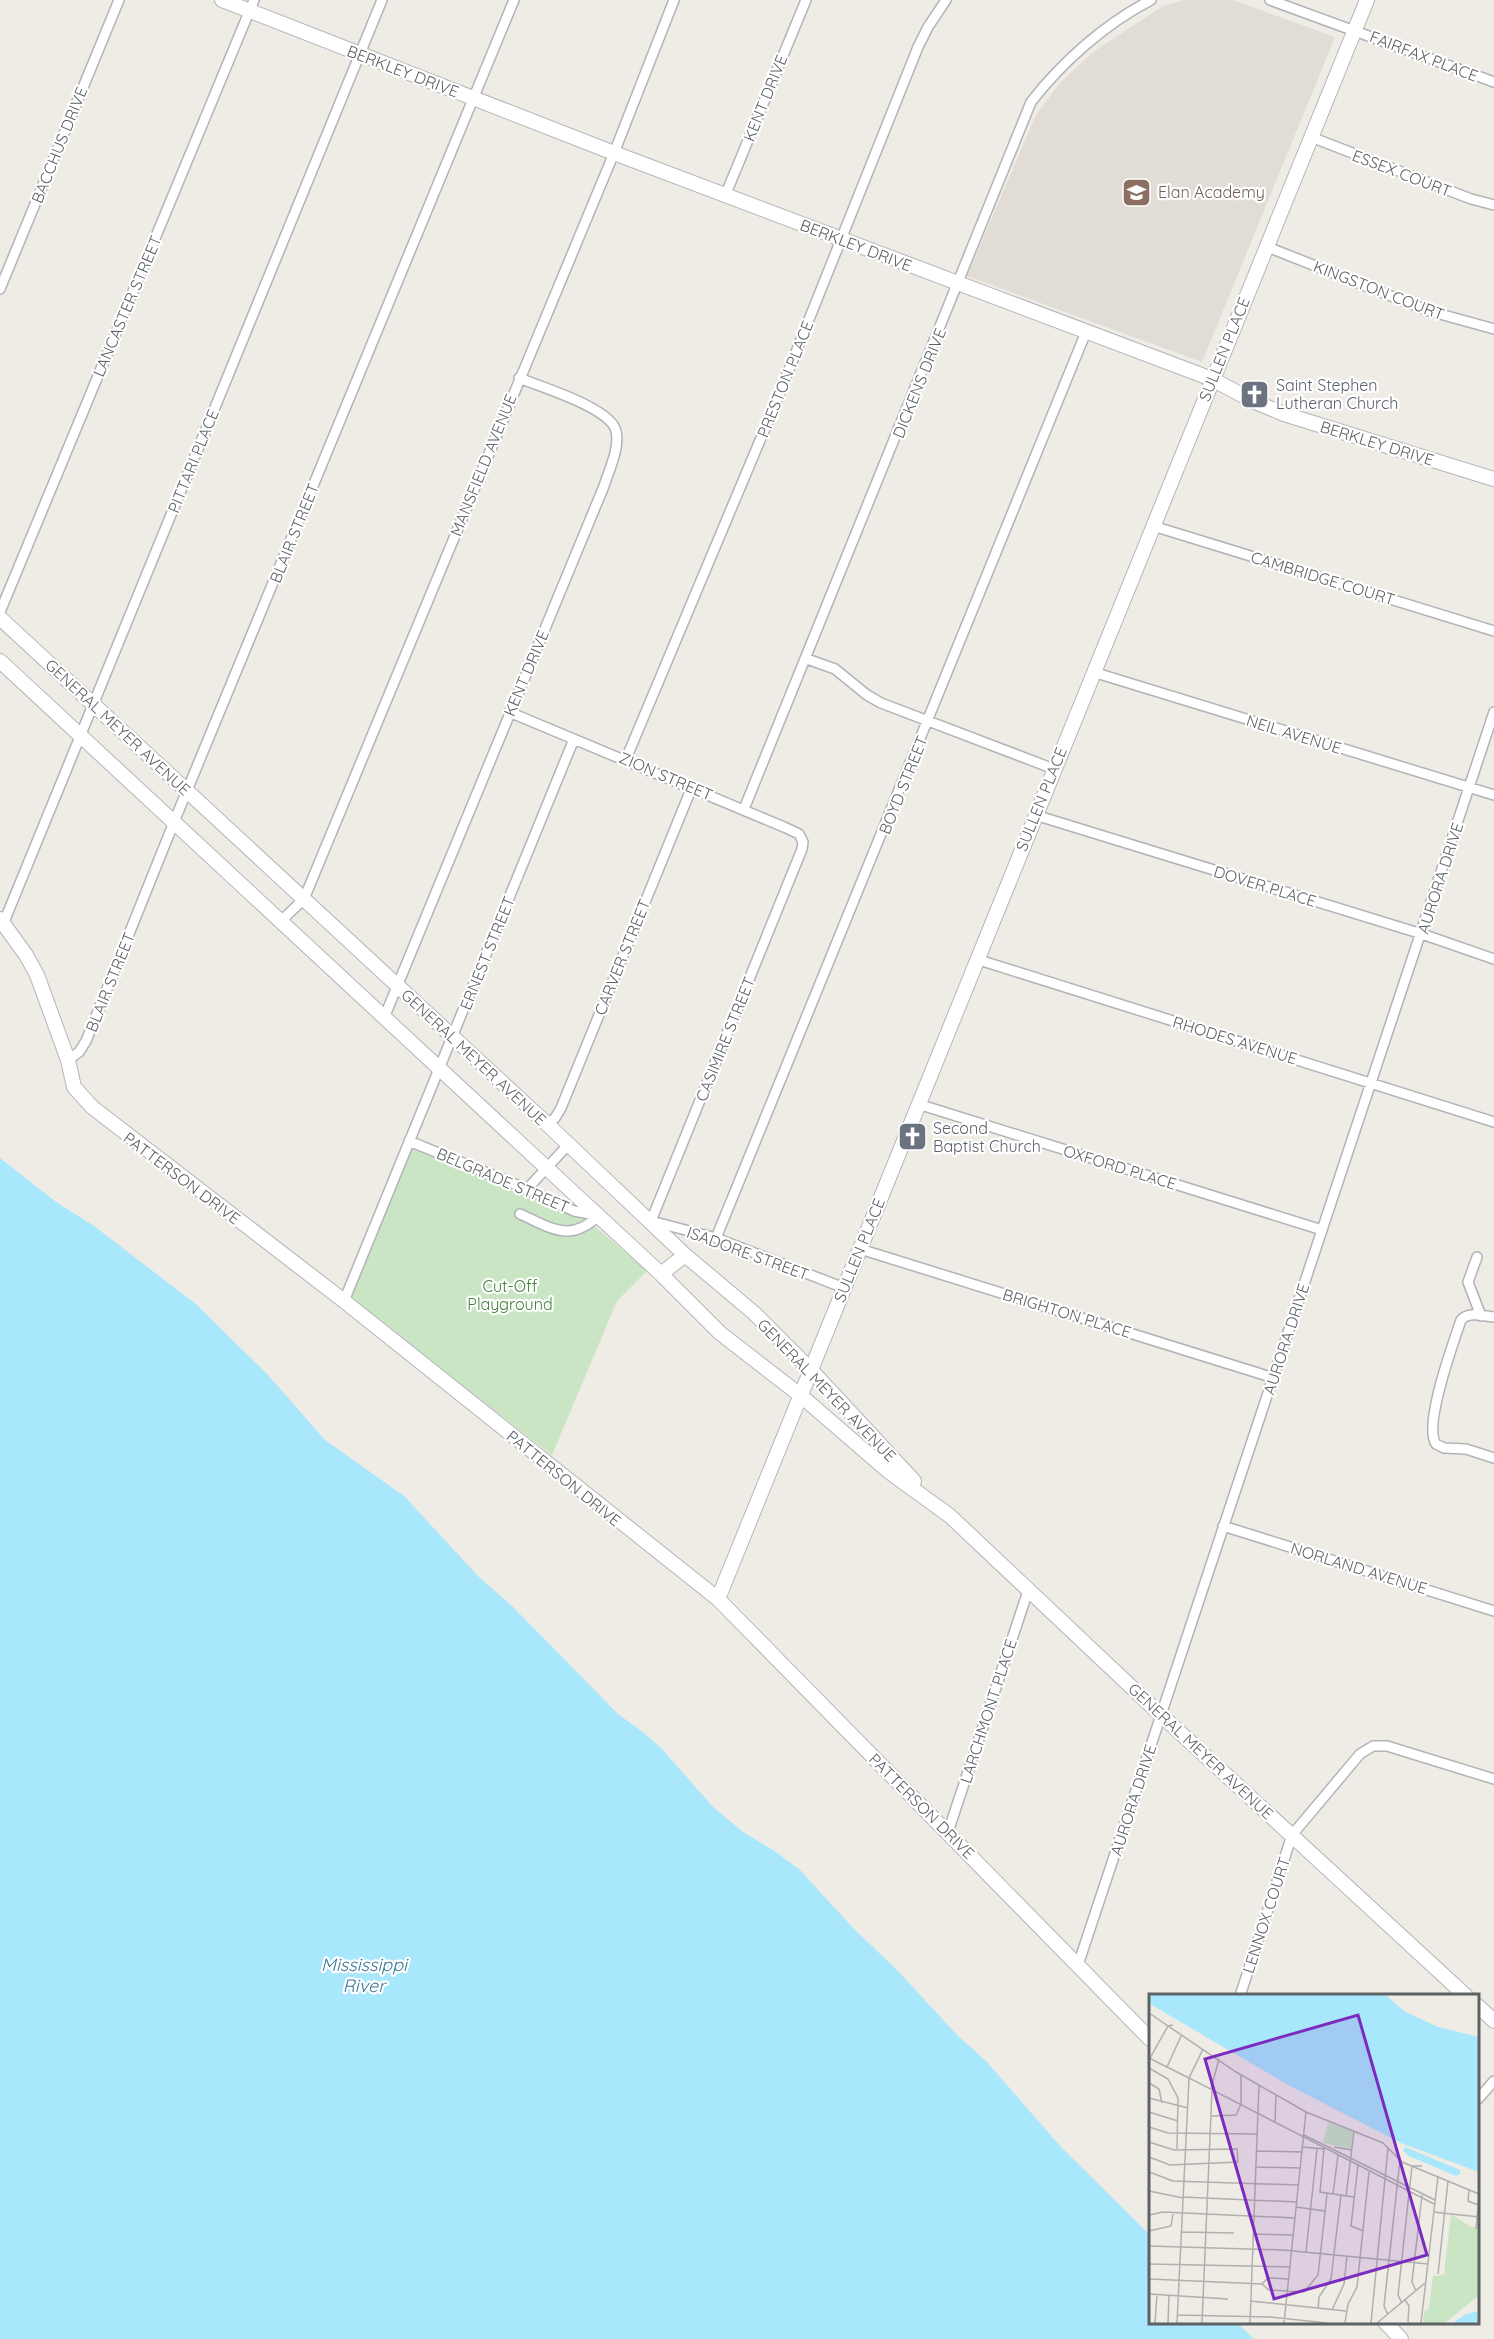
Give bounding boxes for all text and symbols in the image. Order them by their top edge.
street label: FAIRFAX PLACE [1367,26,1481,86]
street label: BERKLEY DRIVE [344,41,462,101]
street label: KENT DRIVE [739,52,791,144]
street label: BACCHUS DRIVE [27,84,91,206]
street label: ESSEX COURT [1350,145,1455,201]
school or university icon: Elan Academy [1121,176,1153,208]
place label: Elan Academy [1158,182,1265,202]
street label: BERKLEY DRIVE [797,215,915,275]
street label: LANCASTER STREET [88,232,166,380]
street label: KINGSTON COURT [1311,256,1448,324]
street label: SULLEN PLACE [1194,294,1254,404]
street label: PRESTON PLACE [753,318,817,440]
street label: DICKENS DRIVE [888,325,950,441]
place label: Saint Stephen Lutheran Church [1276,375,1398,413]
church icon: Saint Stephen Lutheran Church [1239,378,1271,410]
street label: MANSFIELD AVENUE [445,391,521,539]
street label: PITTARI PLACE [163,406,223,516]
street label: BERKLEY DRIVE [1318,416,1436,470]
street label: BLAIR STREET [265,480,323,586]
street label: CAMBRIDGE COURT [1249,547,1398,610]
street label: KENT DRIVE [499,627,553,719]
street label: GENERAL MEYER AVENUE [41,655,195,799]
street label: NEIL AVENUE [1244,710,1344,758]
street label: BOYD STREET [874,733,932,837]
street label: SULLEN PLACE [1011,744,1071,854]
street label: ZION STREET [616,747,716,805]
street label: AURORA DRIVE [1413,820,1467,936]
street label: DOVER PLACE [1211,861,1319,911]
street label: ERNEST STREET [455,893,519,1013]
street label: CARVER STREET [590,896,654,1018]
street label: BLAIR STREET [81,929,139,1035]
street label: CASIMIRE STREET [691,974,759,1104]
street label: GENERAL MEYER AVENUE [397,985,551,1129]
street label: RHODES AVENUE [1170,1012,1300,1068]
place label: Second Baptist Church [933,1118,1041,1156]
church icon: Second Baptist Church [896,1121,928,1153]
street label: PATTERSON DRIVE [120,1128,244,1228]
street label: OXFORD PLACE [1061,1140,1179,1194]
street label: BELGRADE STREET [434,1143,573,1217]
street label: SULLEN PLACE [829,1195,889,1305]
street label: ISADORE STREET [684,1222,812,1284]
park label: Cut-Off Playground [467,1276,553,1314]
street label: AURORA DRIVE [1259,1281,1313,1397]
street label: BRIGHTON PLACE [1000,1284,1134,1342]
street label: GENERAL MEYER AVENUE [753,1314,901,1466]
street label: PATTERSON DRIVE [503,1426,625,1530]
street label: NORLAND AVENUE [1288,1538,1430,1598]
street label: LARCHMONT PLACE [955,1636,1021,1786]
street label: GENERAL MEYER AVENUE [1124,1679,1278,1823]
street label: AURORA DRIVE [1106,1742,1160,1858]
street label: PATTERSON DRIVE [865,1749,979,1863]
street label: LENNOX COURT [1238,1854,1294,1976]
water label: Mississippi River [321,1953,409,1997]
inset map [1149,1994,1479,2324]

